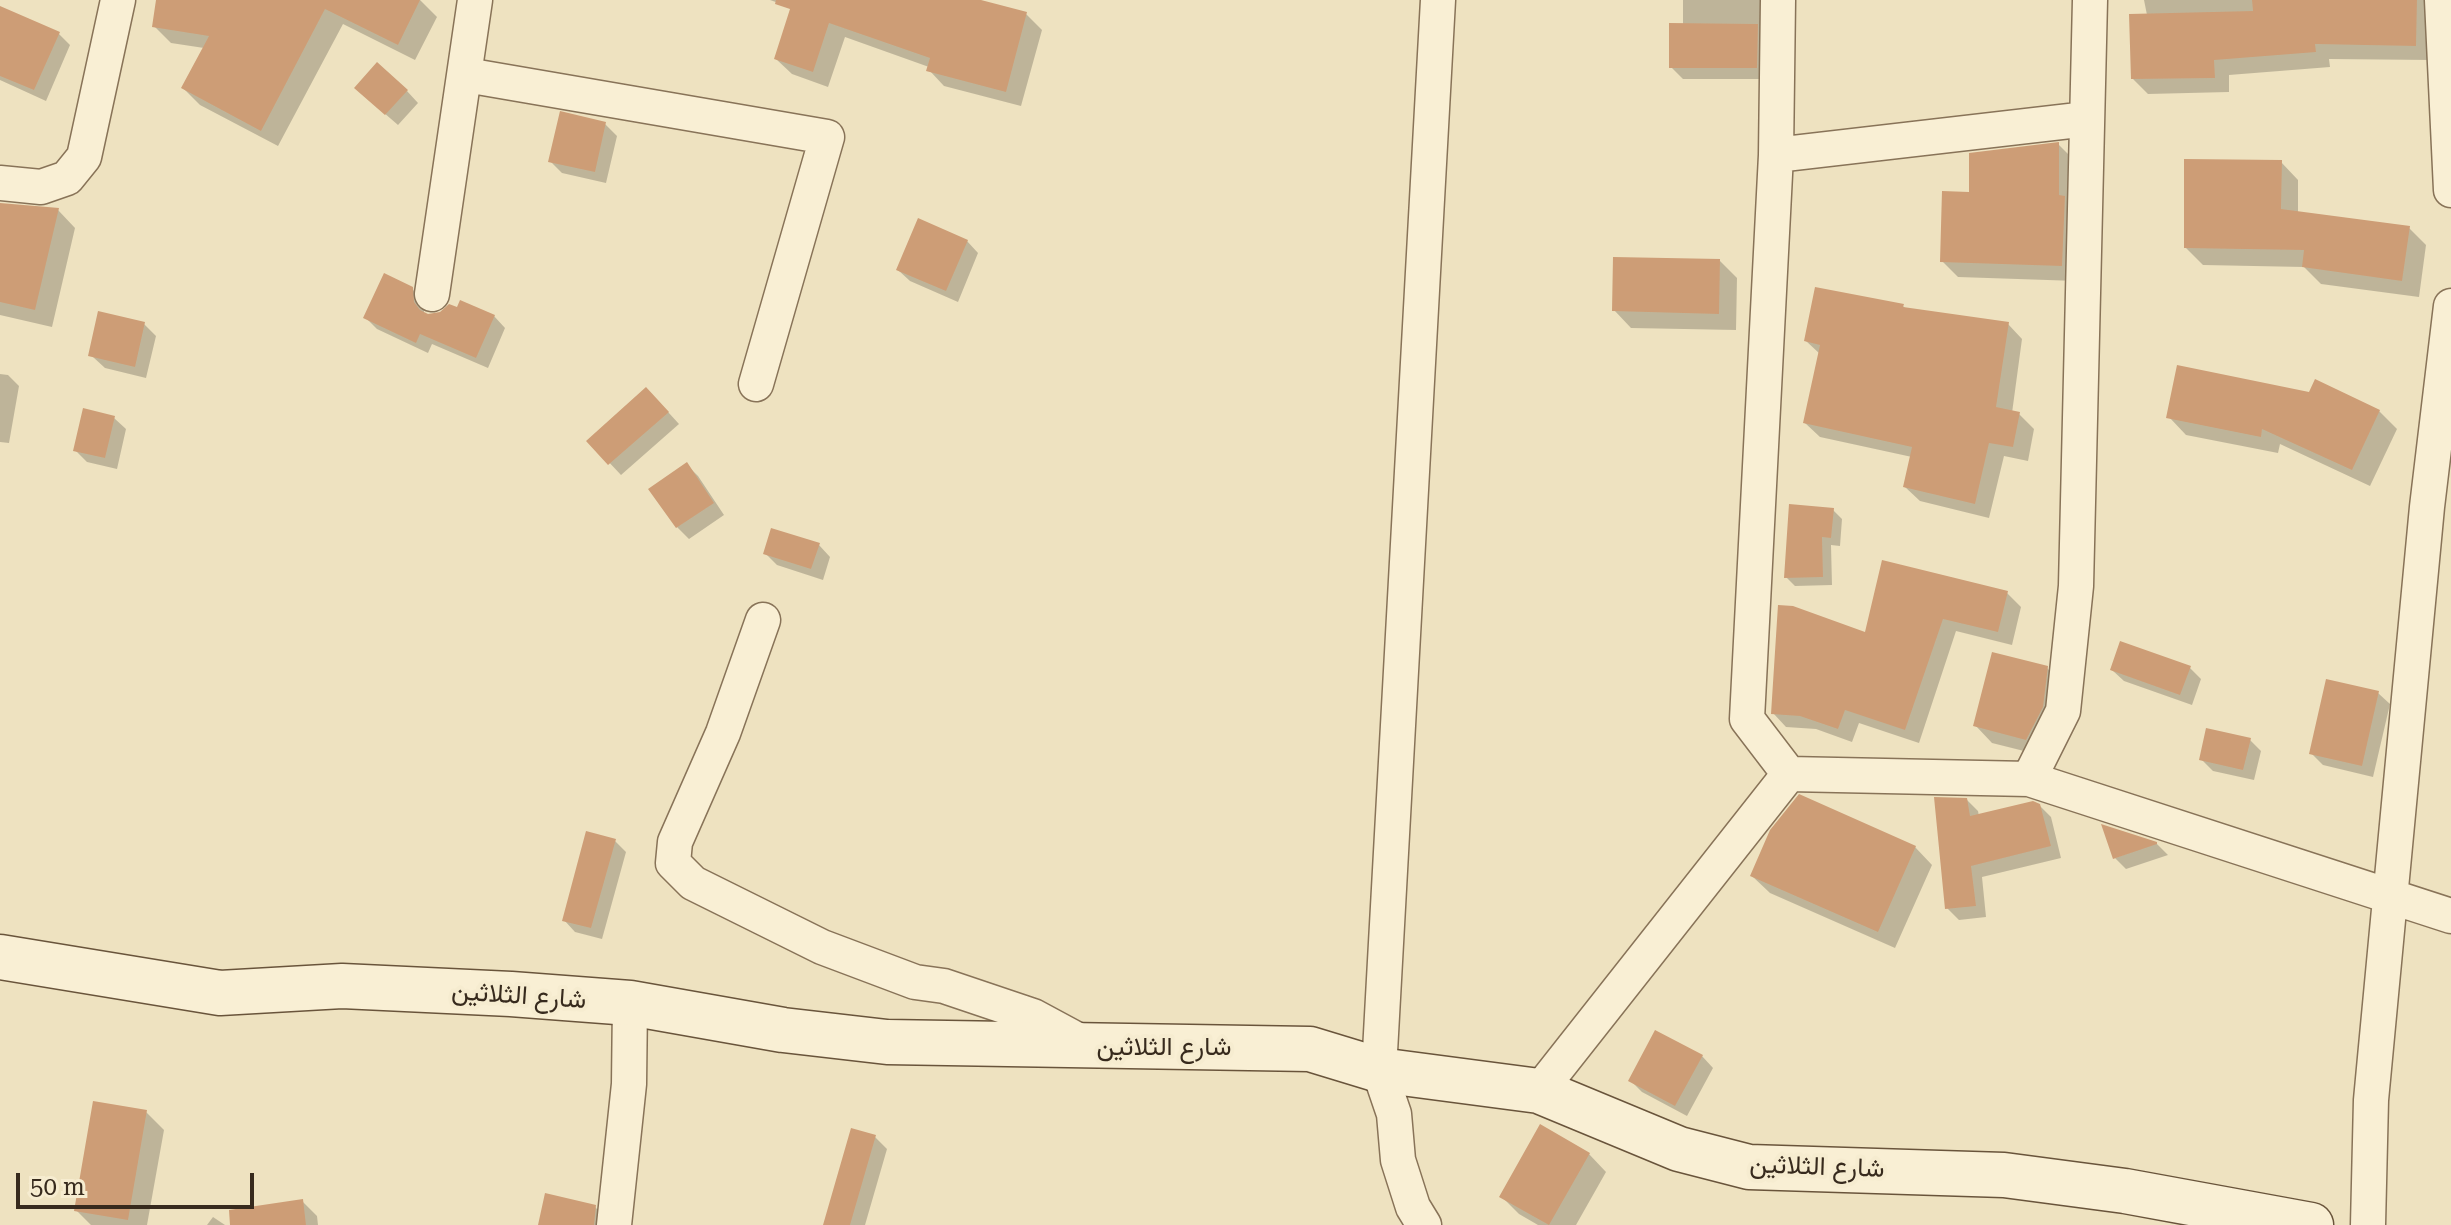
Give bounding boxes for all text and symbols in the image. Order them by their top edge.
street label: شارع الثلاثين [451,976,587,1016]
street label: شارع الثلاثين [1096,1031,1232,1063]
street label: شارع الثلاثين [1749,1149,1885,1185]
scale bar [20,1157,258,1207]
text: 50 m [30,1173,85,1201]

